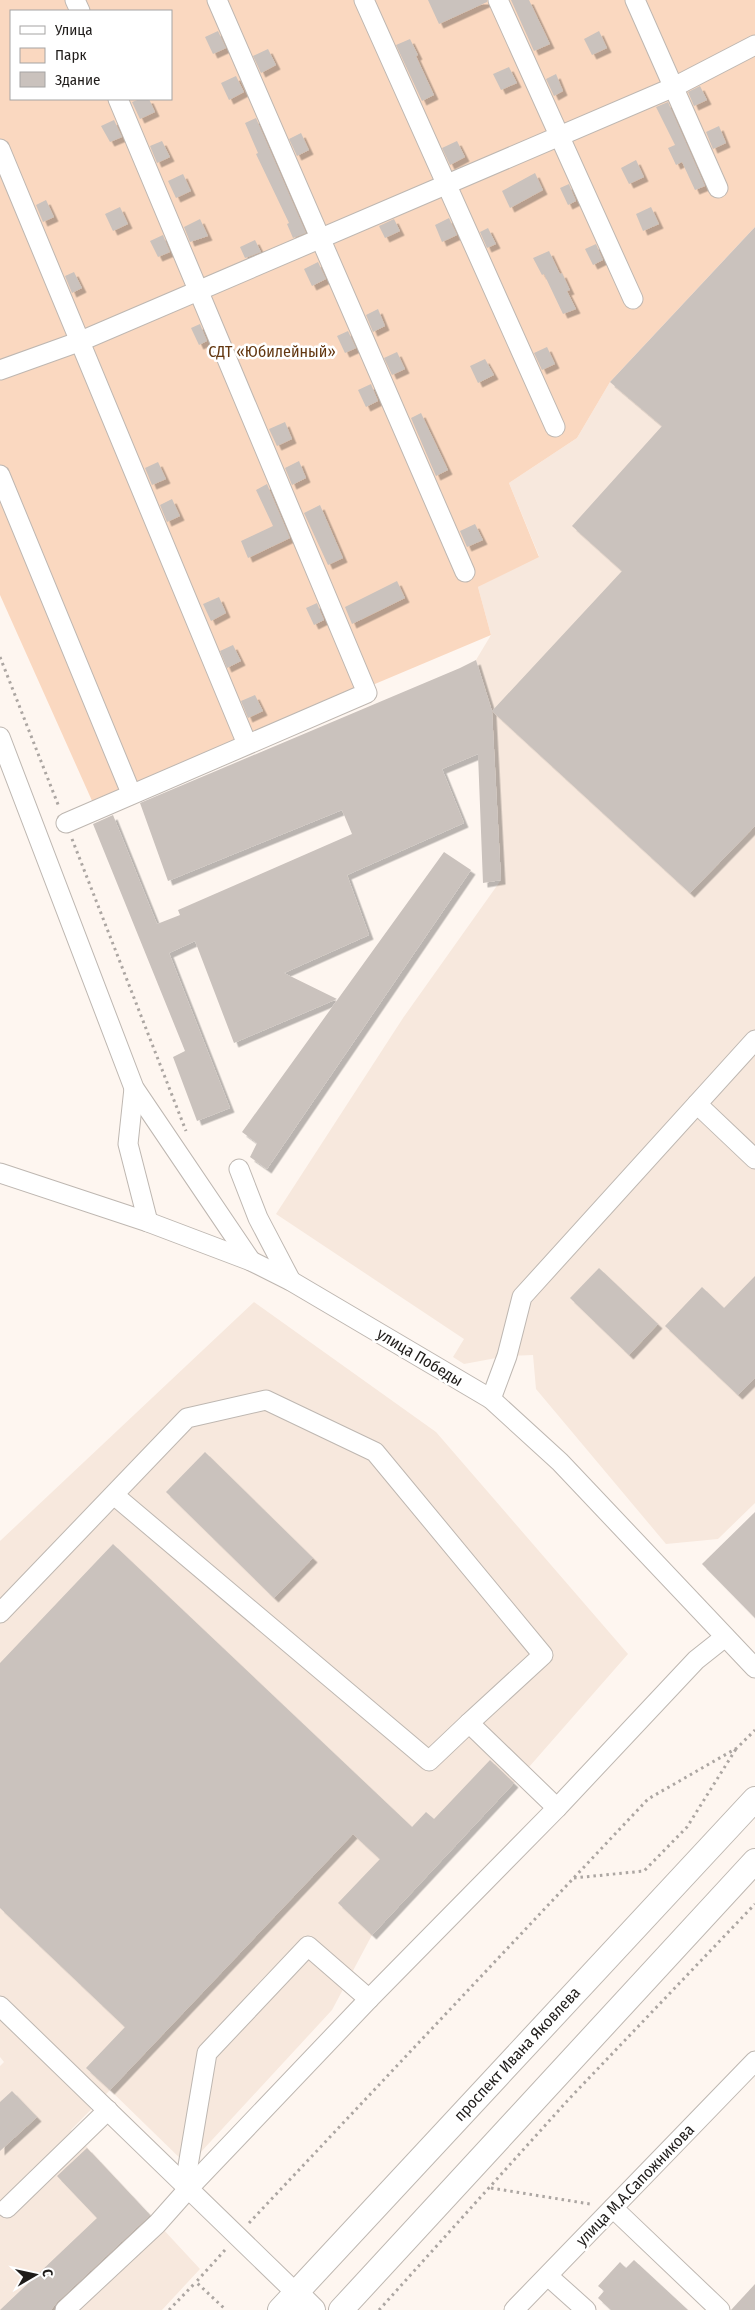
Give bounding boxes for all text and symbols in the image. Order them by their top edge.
legend [10,10,172,100]
text: Улица [54,21,93,39]
text: Парк [55,46,86,64]
text: Здание [55,71,101,89]
park label: СДТ «Юбилейный» [208,342,336,361]
street label: улица Победы [374,1324,466,1390]
street label: проспект Ивана Яковлева [450,1983,584,2125]
street label: улица М.А.Сапожникова [572,2120,698,2250]
north arrow [10,2250,60,2300]
text: С [38,2268,56,2279]

